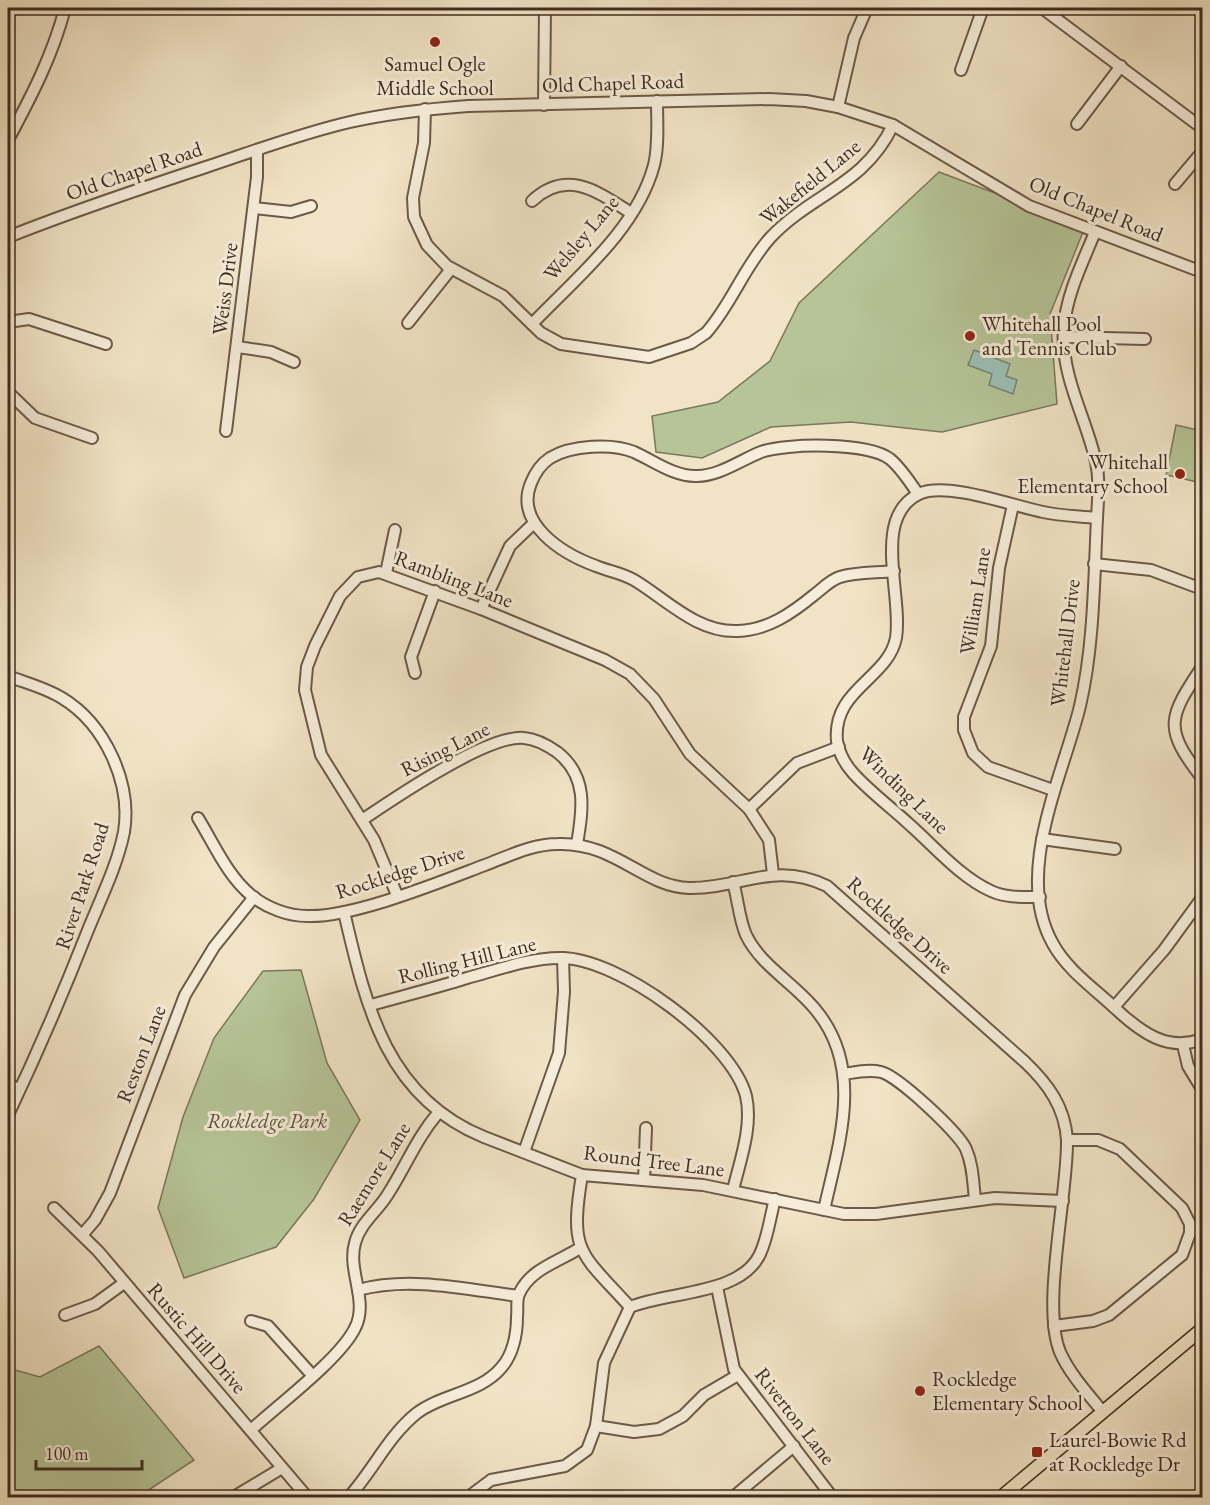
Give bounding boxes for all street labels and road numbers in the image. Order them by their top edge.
street label: Old Chapel Road [541,67,685,98]
street label: Wakefield Lane [754,133,866,231]
street label: Old Chapel Road [62,134,206,206]
street label: Old Chapel Road [1025,169,1168,248]
street label: Welsley Lane [537,189,624,286]
street label: Weiss Drive [205,241,244,337]
street label: Rambling Lane [391,544,517,613]
street label: William Lane [953,545,996,656]
street label: Whitehall Drive [1043,578,1086,708]
street label: Rising Lane [396,715,494,782]
street label: Winding Lane [854,740,955,839]
street label: River Park Road [48,818,115,953]
street label: Rockledge Drive [332,838,468,905]
street label: Rockledge Drive [842,870,959,979]
street label: Rolling Hill Lane [395,929,539,990]
street label: Reston Lane [110,1001,171,1106]
street label: Raemore Lane [331,1117,416,1231]
street label: Round Tree Lane [582,1138,726,1183]
street label: Rustic Hill Drive [142,1277,253,1399]
street label: Riverton Lane [749,1362,842,1470]

